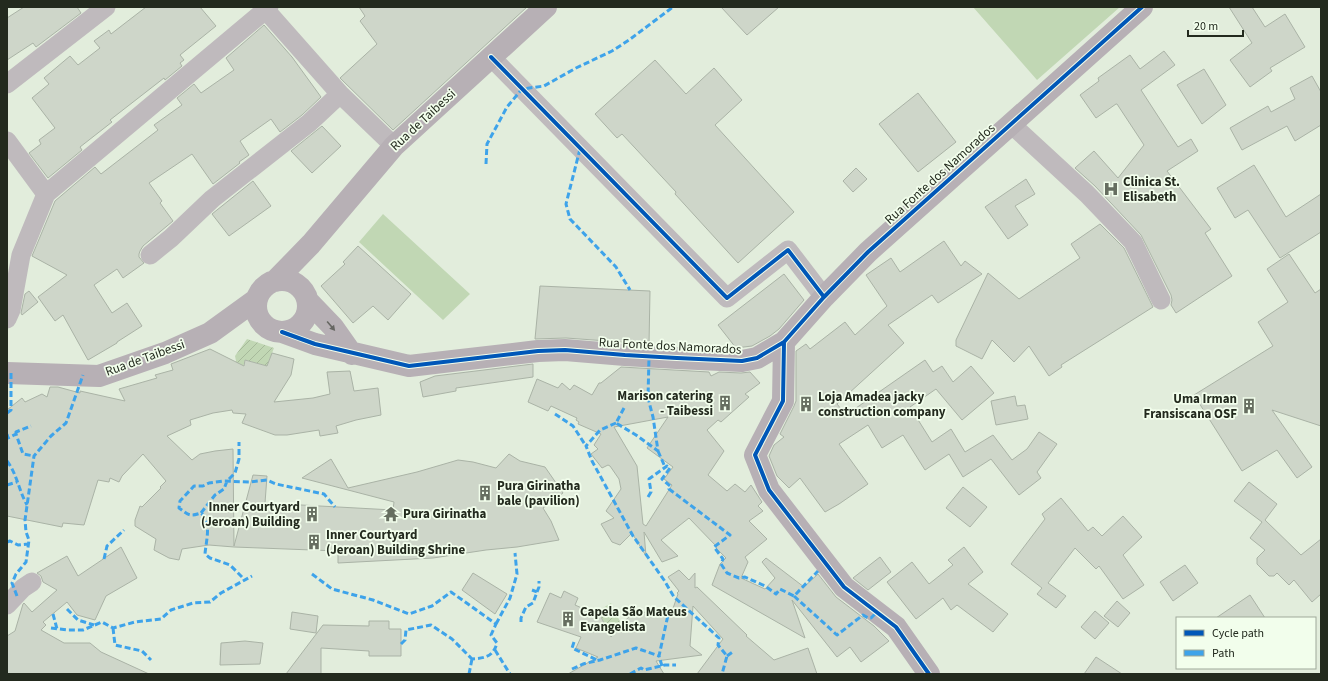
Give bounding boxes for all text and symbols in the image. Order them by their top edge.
scale bar [1188,12,1243,38]
text: 20 m [1194,18,1218,35]
street label: Rua de Taibessi [386,85,460,155]
street label: Rua Fonte dos Namorados [881,119,999,228]
place label: Clinica St. Elisabeth [1123,173,1180,206]
hospital icon: Clinica St. Elisabeth [1102,180,1120,198]
one-way arrow [327,321,336,331]
street label: Rua Fonte dos Namorados [598,333,742,359]
street label: Rua de Taibessi [103,335,187,381]
place label: Marison catering - Taibessi [617,387,713,420]
place label: Loja Amadea jacky construction company [818,388,946,421]
place label: Uma Irman Fransiscana OSF [1144,390,1237,423]
building icon: Marison catering - Taibessi [716,394,734,412]
building icon: Loja Amadea jacky construction company [797,395,815,413]
building icon: Uma Irman Fransiscana OSF [1240,397,1258,415]
place label: Pura Girinatha bale (pavilion) [497,477,580,510]
building icon: Pura Girinatha bale (pavilion) [476,484,494,502]
place label: Inner Courtyard (Jeroan) Building [201,498,300,531]
building icon: Inner Courtyard (Jeroan) Building [303,505,321,523]
temple icon: Pura Girinatha [382,505,400,523]
place label: Pura Girinatha [403,505,486,523]
place label: Inner Courtyard (Jeroan) Building Shrine [326,526,465,559]
building icon: Inner Courtyard (Jeroan) Building Shrine [305,533,323,551]
place label: Capela São Mateus Evangelista [580,603,687,636]
building icon: Capela São Mateus Evangelista [559,610,577,628]
legend [1176,617,1316,669]
text: Cycle path [1212,625,1264,642]
text: Path [1212,645,1235,662]

